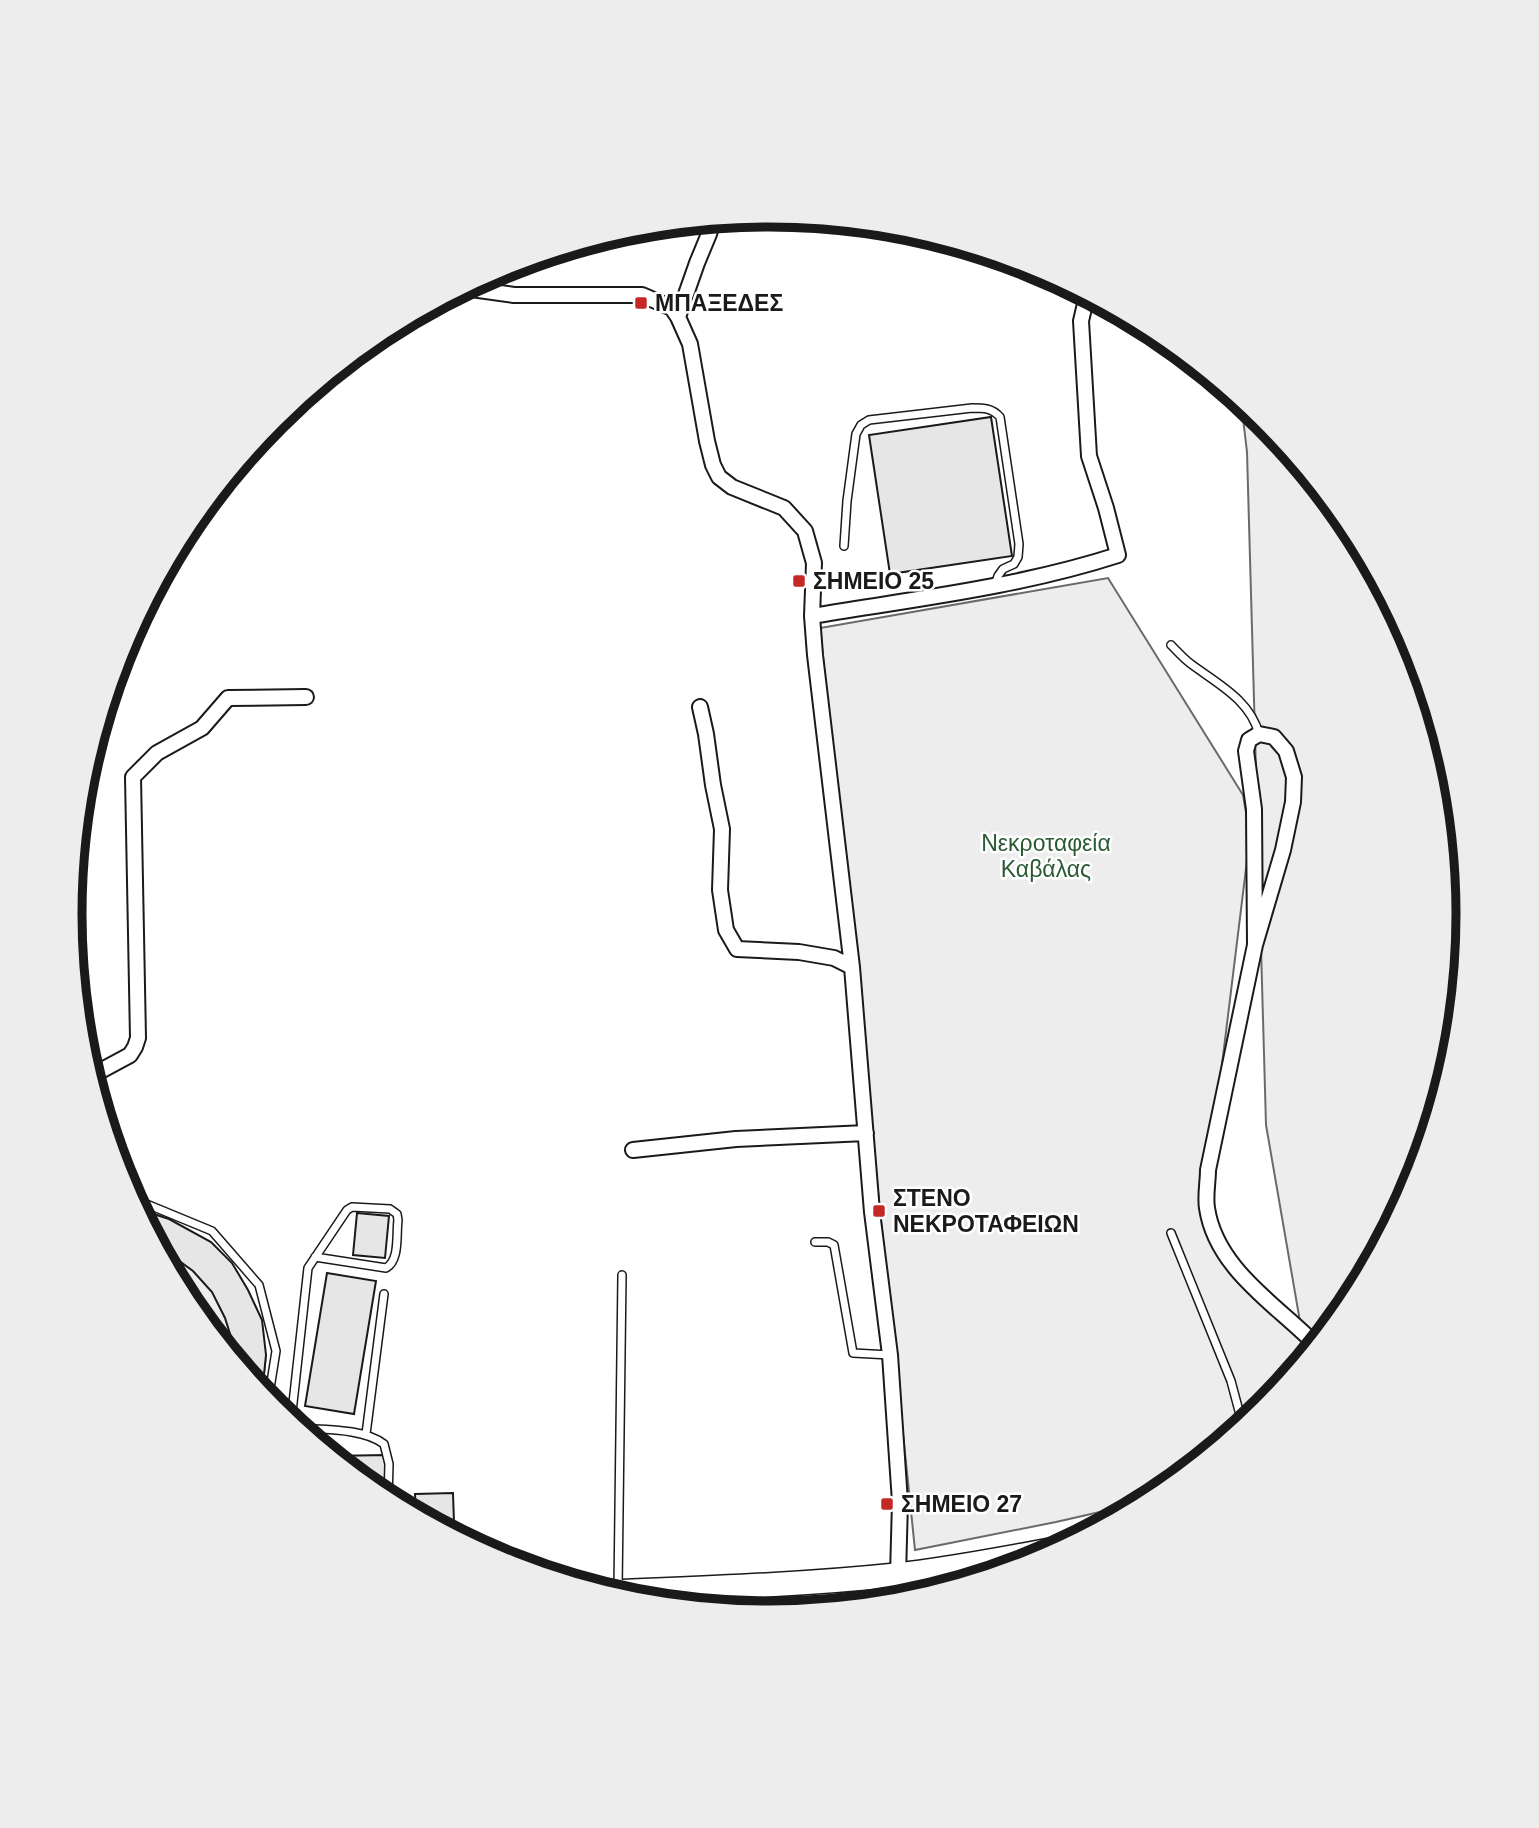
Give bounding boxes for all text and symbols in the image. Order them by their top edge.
place label: ΜΠΑΞΕΔΕΣ [655,290,783,316]
marker: ΜΠΑΞΕΔΕΣ [633,295,649,311]
place label: ΣΗΜΕΙΟ 25 [813,568,934,594]
marker: ΣΗΜΕΙΟ 25 [791,573,807,589]
park label: Νεκροταφεία Καβάλας [981,830,1111,882]
place label: ΣΤΕΝΟ ΝΕΚΡΟΤΑΦΕΙΩΝ [893,1185,1079,1237]
marker: ΣΤΕΝΟ ΝΕΚΡΟΤΑΦΕΙΩΝ [871,1203,887,1219]
place label: ΣΗΜΕΙΟ 27 [901,1491,1022,1517]
marker: ΣΗΜΕΙΟ 27 [879,1496,895,1512]

